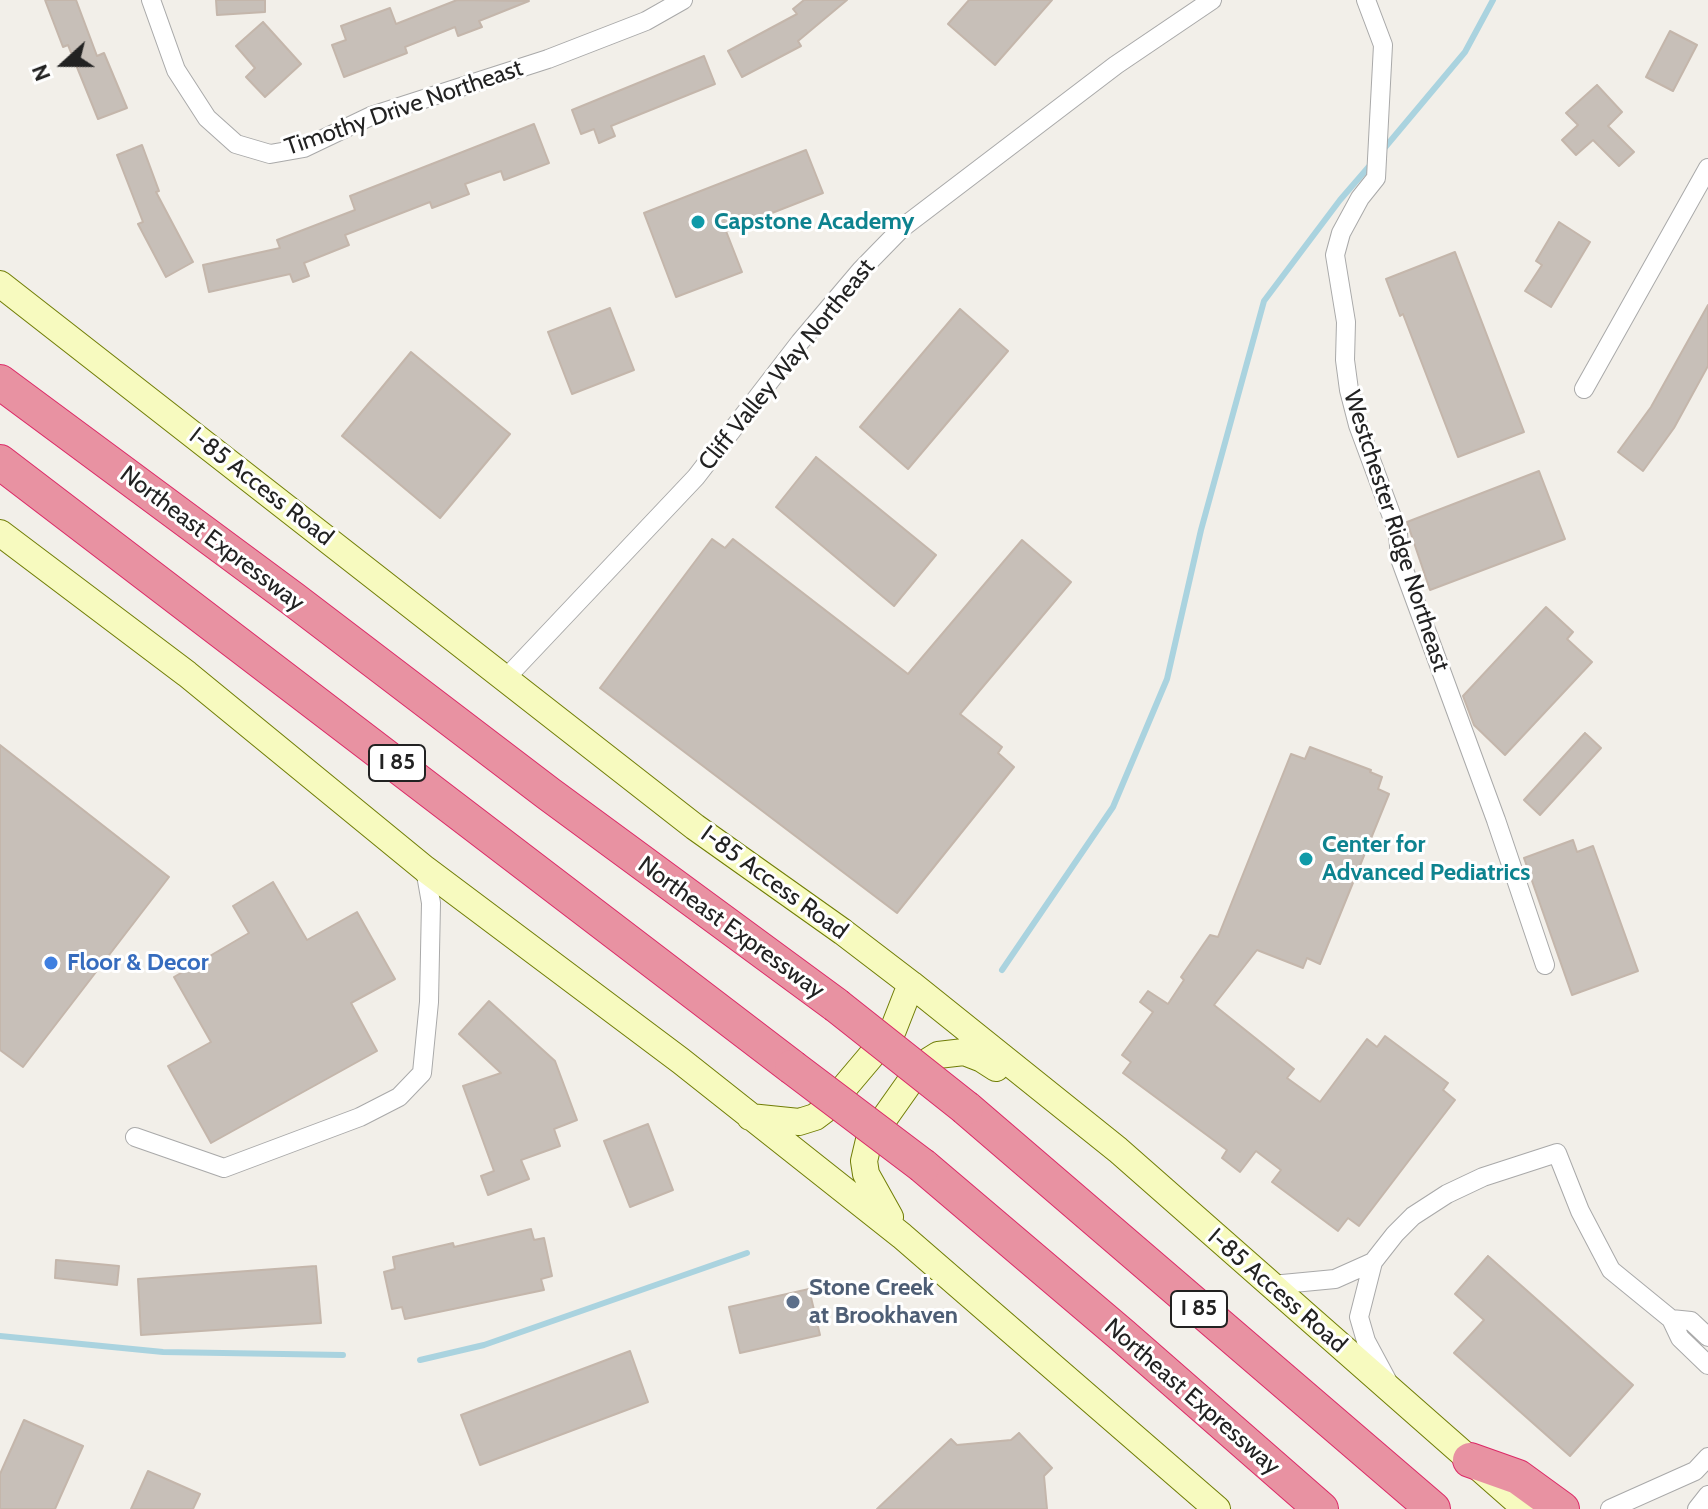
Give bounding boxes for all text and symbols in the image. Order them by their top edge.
north arrow [24,24,104,104]
street label: Timothy Drive Northeast [281,54,527,162]
text: N [26,61,57,85]
place label: Capstone Academy [714,208,914,236]
marker: Capstone Academy [689,213,707,231]
street label: Cliff Valley Way Northeast [693,254,881,476]
street label: Westchester Ridge Northeast [1337,387,1455,675]
street label: I-85 Access Road [183,422,339,552]
street label: Northeast Expressway [114,460,310,618]
road number: I 85 [369,745,425,781]
street label: I-85 Access Road [695,820,853,946]
place label: Center for Advanced Pediatrics [1322,831,1530,887]
marker: Center for Advanced Pediatrics [1297,850,1315,868]
street label: Northeast Expressway [632,851,830,1005]
place label: Floor & Decor [67,949,209,977]
marker: Floor & Decor [42,954,60,972]
street label: I-85 Access Road [1202,1223,1352,1359]
place label: Stone Creek at Brookhaven [809,1274,958,1330]
road number: I 85 [1171,1291,1227,1327]
marker: Stone Creek at Brookhaven [784,1293,802,1311]
street label: Northeast Expressway [1098,1313,1286,1481]

